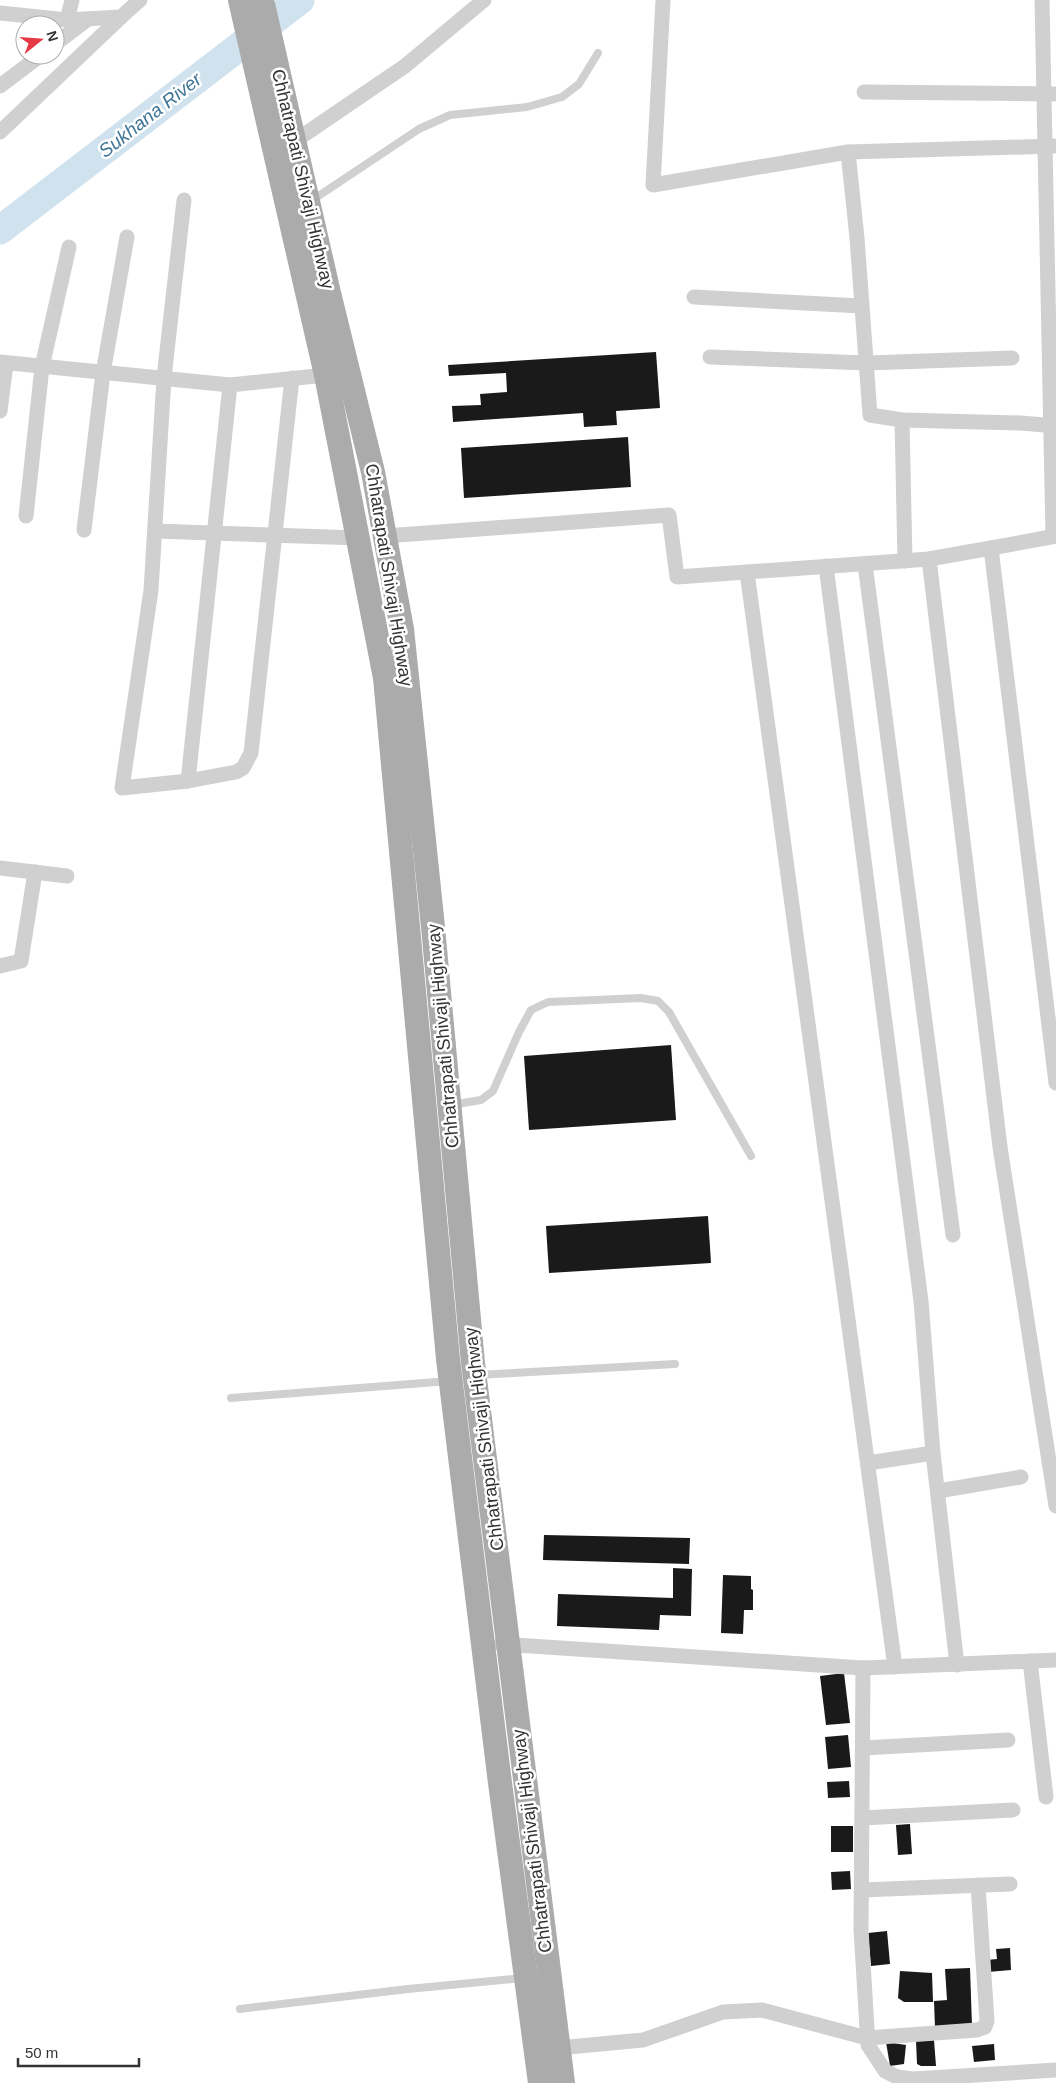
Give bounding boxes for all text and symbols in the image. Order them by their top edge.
north arrow [15,15,65,65]
text: N [43,29,62,43]
street label: Chhatrapati Shivaji Highway [268,67,338,291]
water label: Sukhana River [94,68,206,162]
street label: Chhatrapati Shivaji Highway [362,462,416,688]
street label: Chhatrapati Shivaji Highway [423,923,463,1149]
street label: Chhatrapati Shivaji Highway [460,1326,508,1552]
street label: Chhatrapati Shivaji Highway [508,1728,556,1954]
scale bar [18,2036,139,2068]
text: 50 m [25,2044,58,2061]

